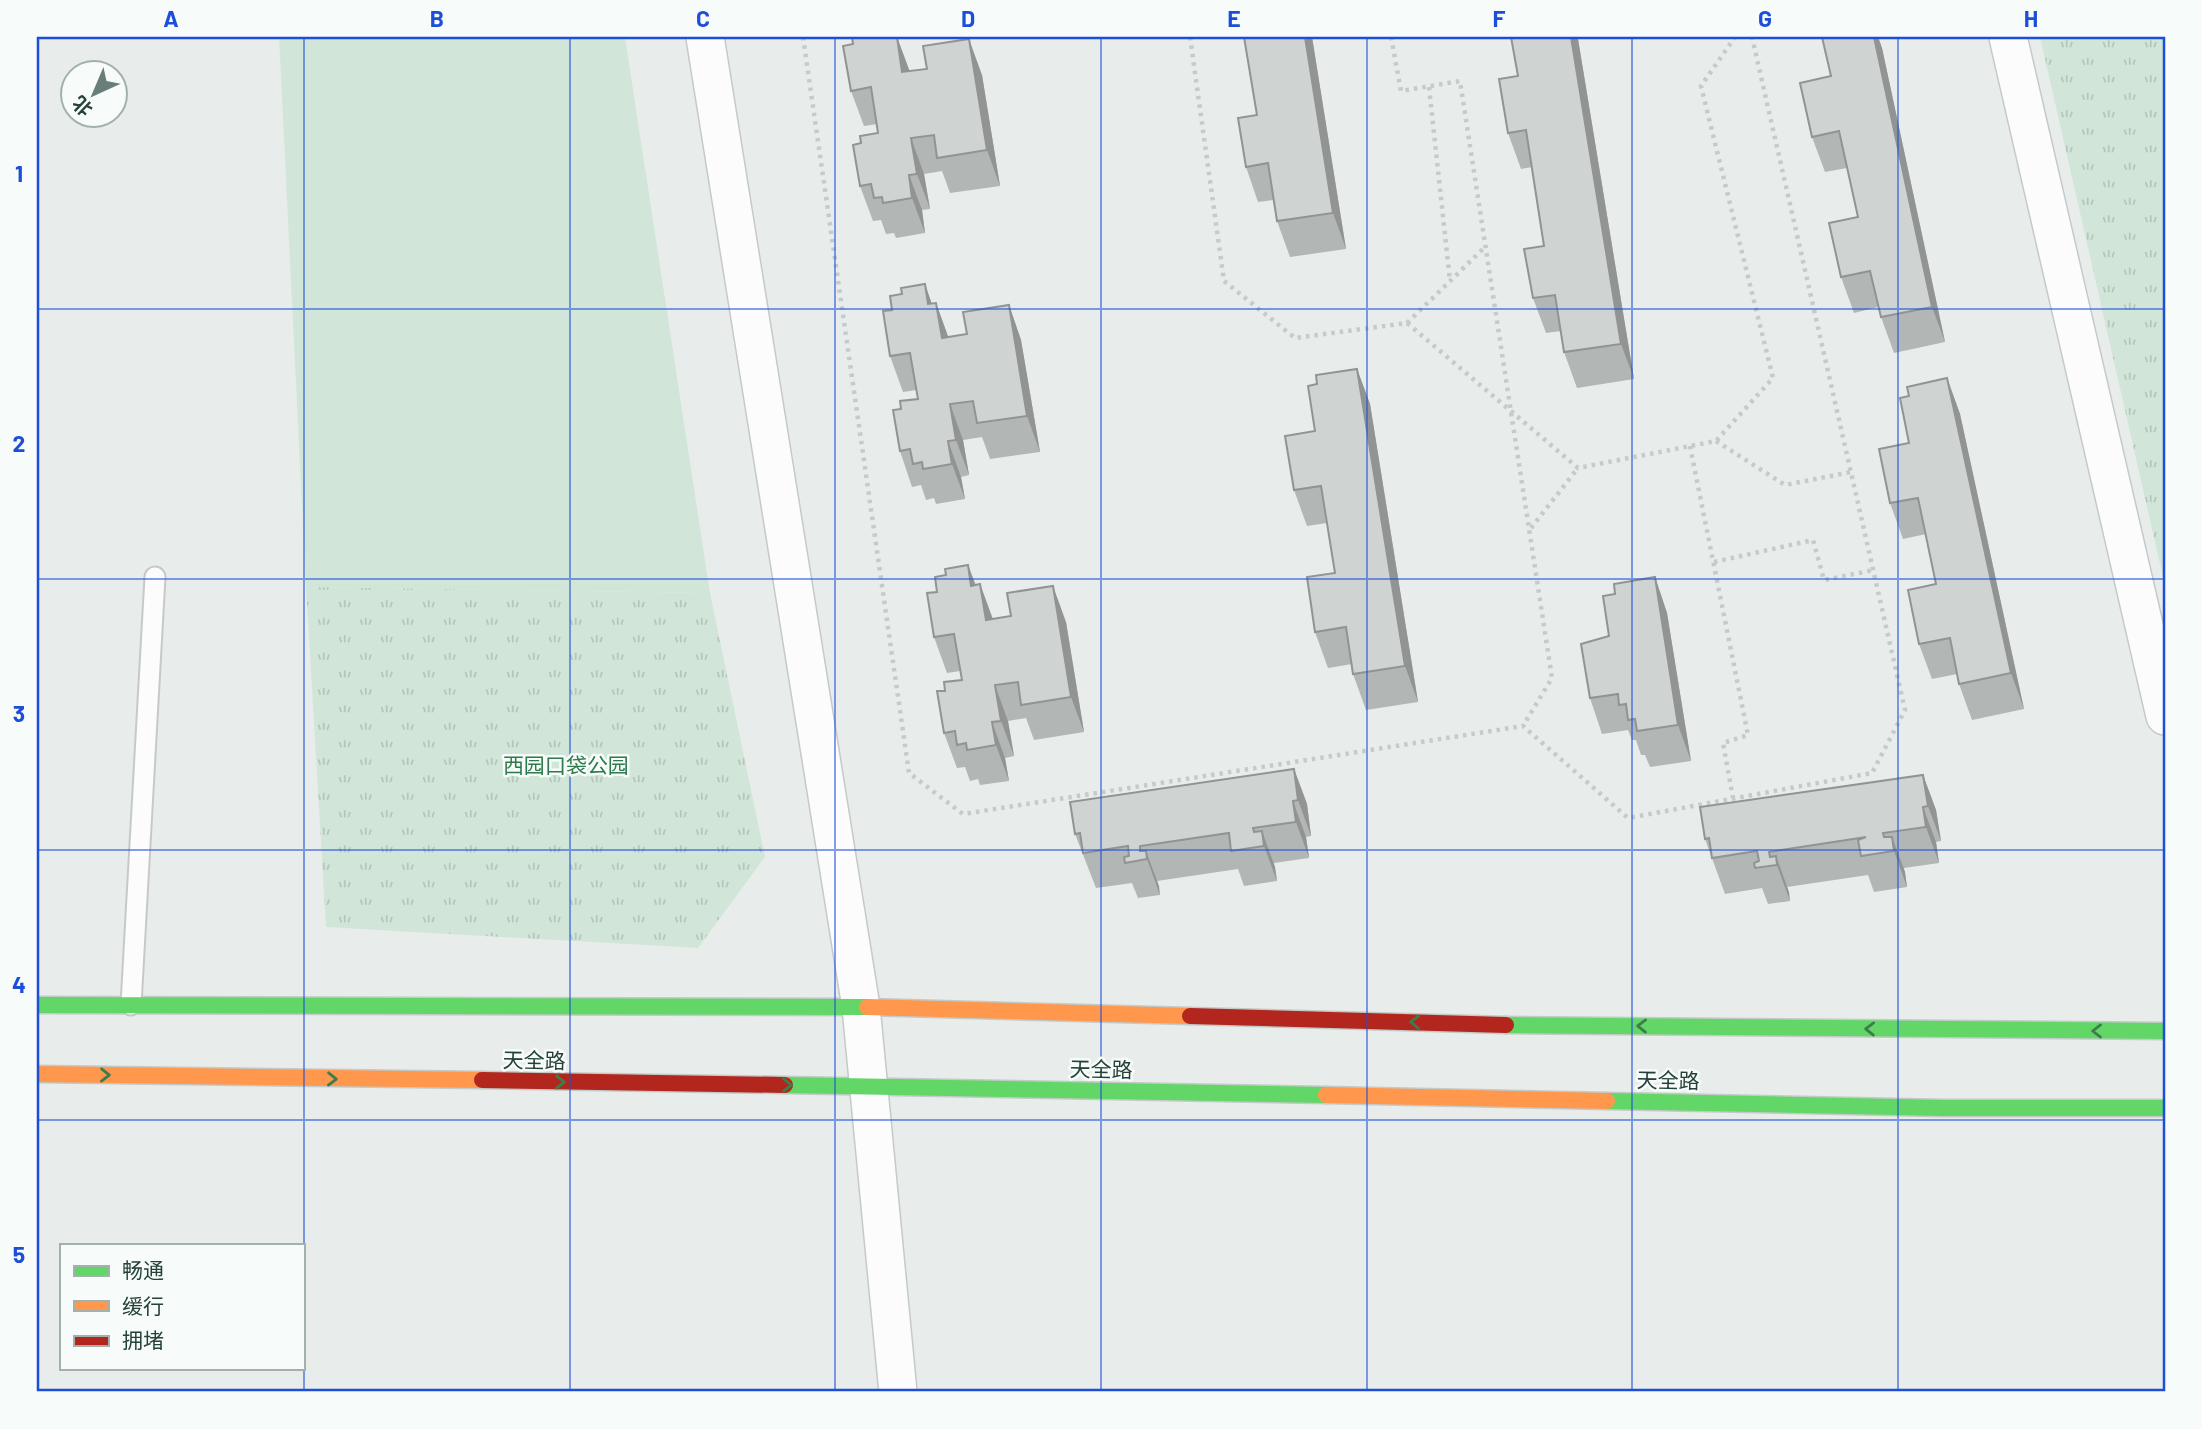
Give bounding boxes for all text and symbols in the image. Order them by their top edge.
text: A [163,4,179,32]
text: B [430,4,444,32]
text: C [696,4,710,32]
text: D [961,4,975,32]
text: E [1227,4,1241,32]
text: F [1493,4,1506,32]
text: G [1758,4,1772,32]
text: H [2024,4,2038,32]
north arrow [60,60,130,130]
text: 北 [67,92,97,121]
text: 1 [15,159,23,187]
text: 2 [13,429,25,457]
text: 3 [13,699,25,727]
park label: 西园口袋公园 [503,752,629,777]
text: 4 [12,970,26,998]
one-way arrow [1409,1015,1420,1030]
one-way arrow [1636,1018,1647,1034]
one-way arrow [1864,1021,1874,1037]
one-way arrow [2091,1023,2102,1038]
street label: 天全路 [502,1046,566,1073]
street label: 天全路 [1069,1055,1133,1082]
street label: 天全路 [1636,1066,1700,1093]
one-way arrow [100,1068,111,1083]
one-way arrow [328,1071,338,1087]
one-way arrow [555,1074,566,1090]
one-way arrow [783,1077,793,1093]
text: 5 [13,1240,25,1268]
legend [60,1244,304,1370]
text: 畅通 [122,1257,164,1282]
text: 缓行 [122,1293,164,1318]
text: 拥堵 [122,1327,164,1352]

